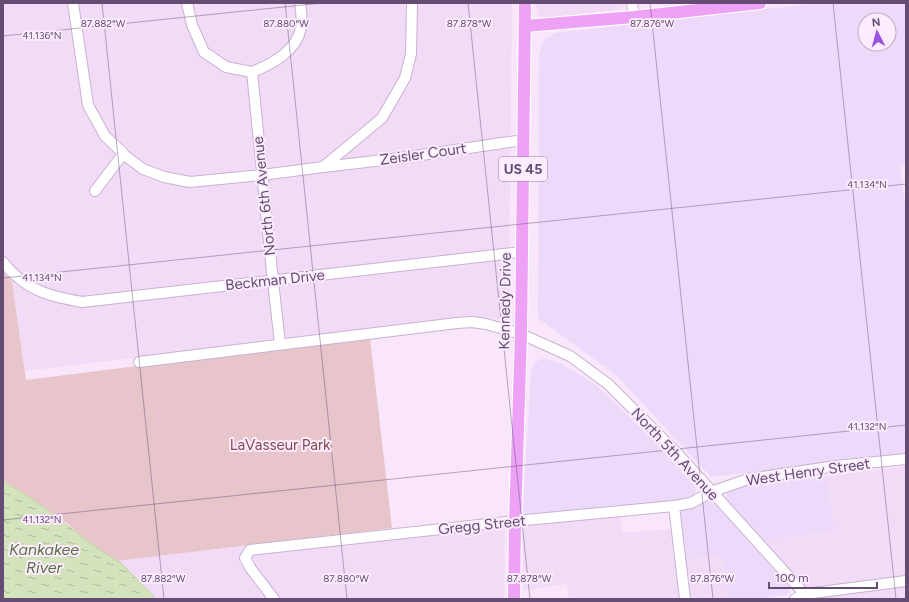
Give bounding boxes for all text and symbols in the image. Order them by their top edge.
north arrow [857,12,897,52]
text: N [871,16,881,29]
text: 87.882°W [81,17,126,30]
text: 87.880°W [263,17,309,30]
text: 87.878°W [447,17,492,30]
text: 87.876°W [630,17,674,30]
text: 41.136°N [22,29,62,42]
street label: North 6th Avenue [249,135,279,257]
street label: Zeisler Court [379,139,468,169]
road number: US 45 [499,157,547,181]
text: 41.134°N [847,178,887,191]
street label: Kennedy Drive [495,252,515,350]
street label: Beckman Drive [224,266,326,294]
text: 41.134°N [22,271,62,284]
street label: North 5th Avenue [627,404,723,504]
text: 41.132°N [847,420,887,433]
park label: LaVasseur Park [230,436,331,454]
street label: West Henry Street [745,454,871,490]
street label: Gregg Street [437,511,527,539]
text: 41.132°N [22,513,62,526]
water label: Kankakee River [9,540,79,577]
scale bar [769,564,877,590]
text: 100 m [775,571,809,585]
text: 87.882°W [141,572,186,585]
text: 87.880°W [323,572,369,585]
text: 87.878°W [507,572,552,585]
text: 87.876°W [690,572,734,585]

